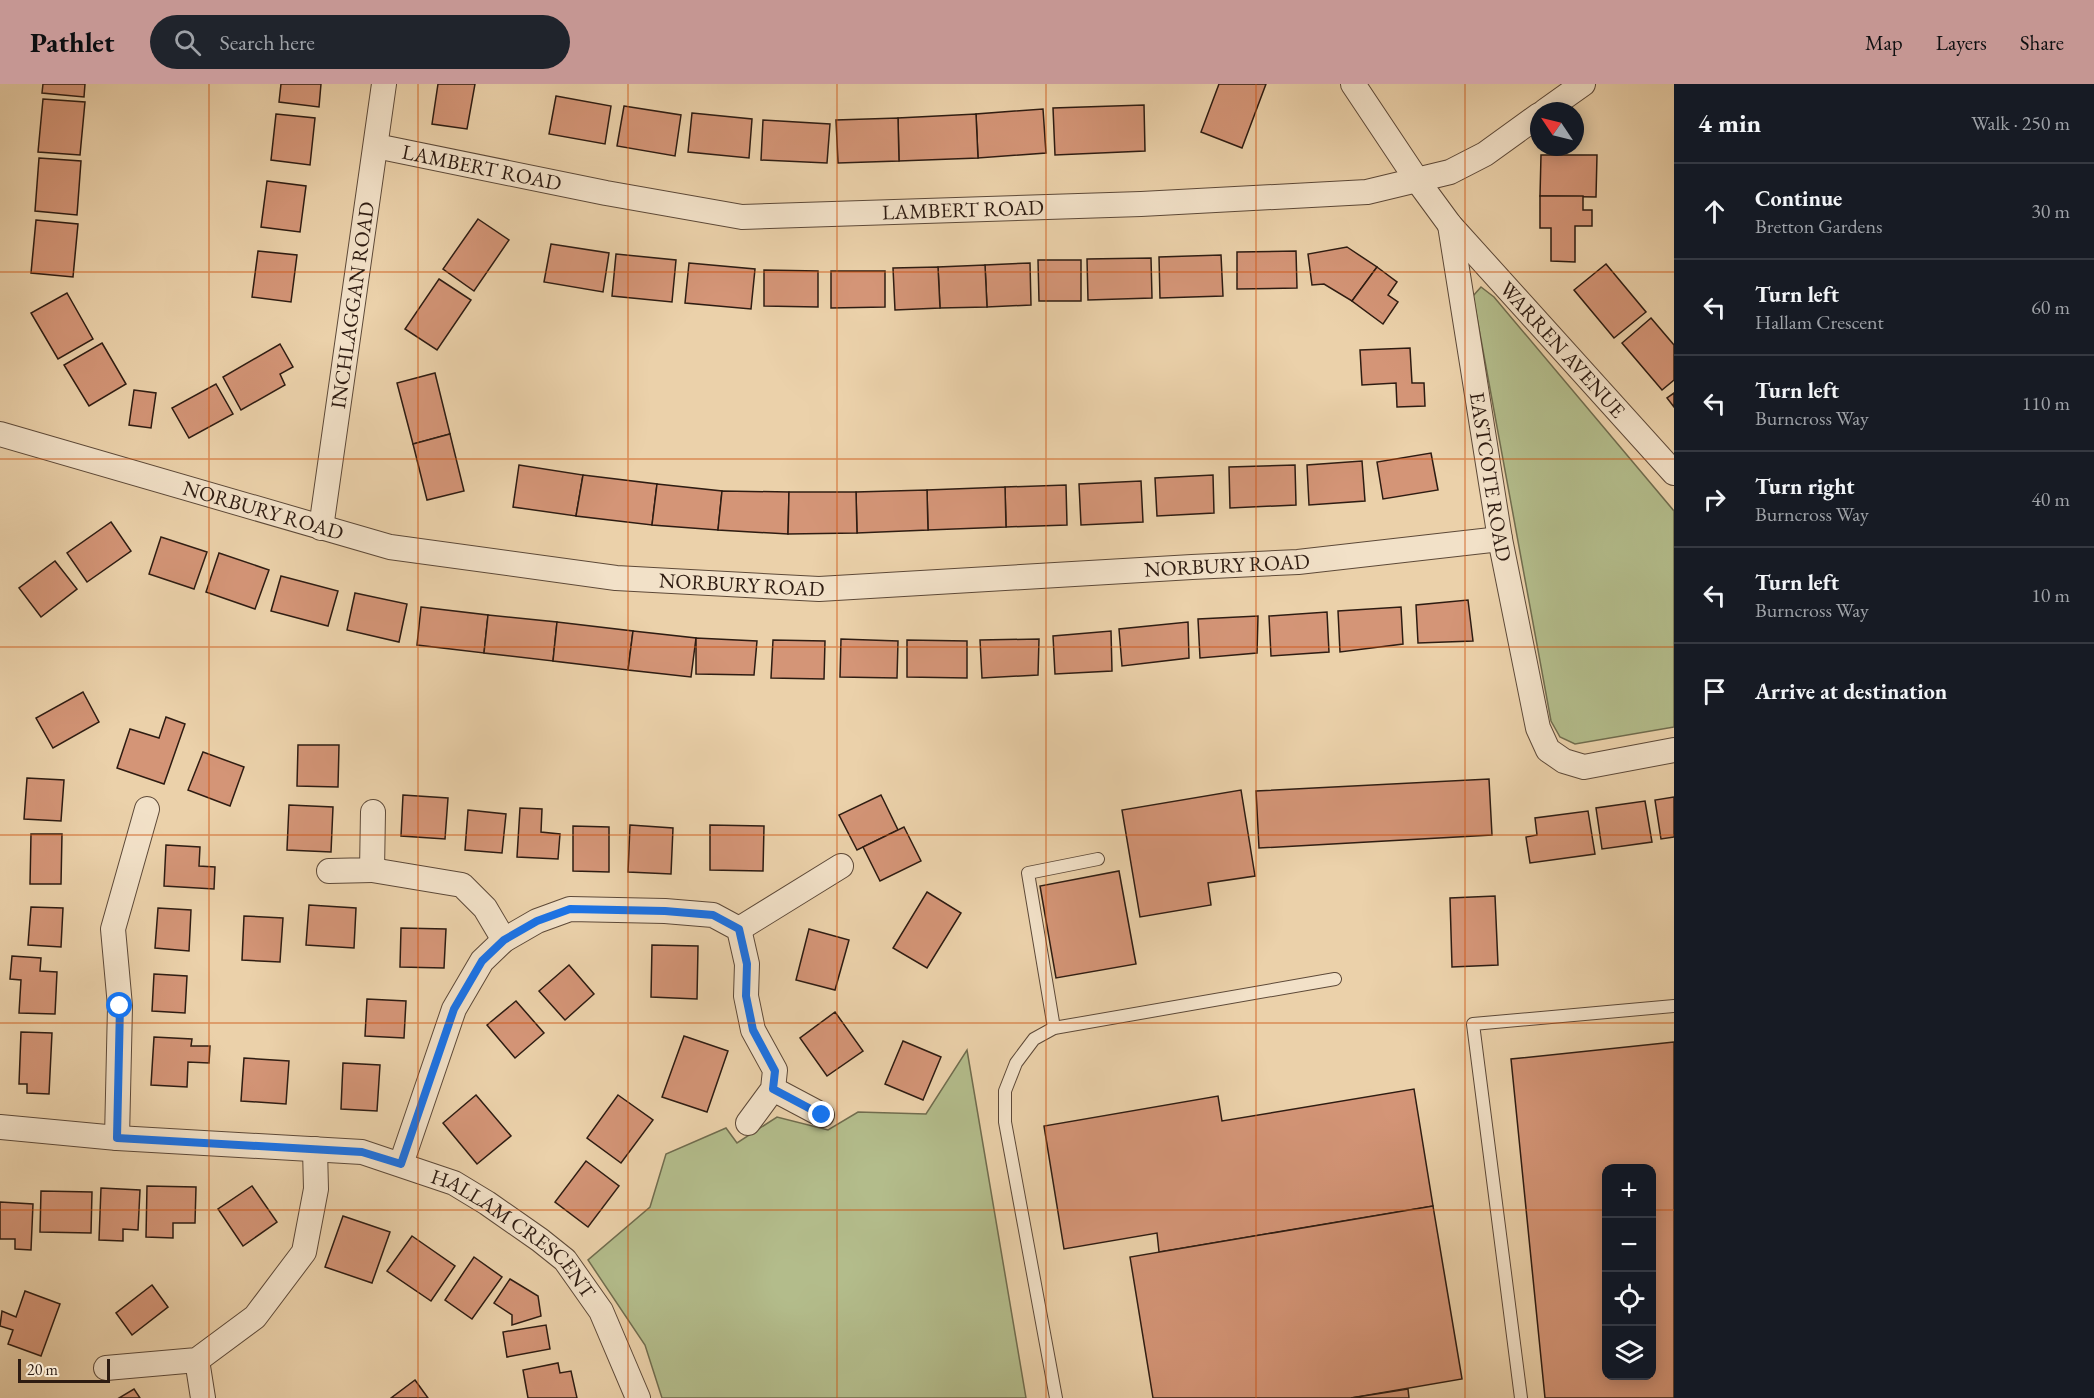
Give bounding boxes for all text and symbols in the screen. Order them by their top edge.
search box [150,15,570,69]
text: Pathlet [30,24,114,60]
icon: search [171,26,204,59]
text: Search here [219,28,315,57]
text: Map [1865,29,1903,56]
text: Layers [1936,29,1987,56]
text: Share [2020,29,2064,56]
north arrow [1530,102,1584,156]
text: 4 min [1698,106,1761,140]
text: Walk · 250 m [1971,110,2070,136]
street label: LAMBERT ROAD [400,138,564,197]
text: Continue [1755,184,1842,213]
street label: LAMBERT ROAD [882,193,1044,225]
icon: ahead [1698,195,1731,228]
text: 30 m [2031,198,2070,224]
street label: INCHLAGGAN ROAD [324,200,380,410]
text: Bretton Gardens [1755,213,1882,239]
street label: WARREN AVENUE [1494,275,1632,423]
text: Turn left [1755,280,1839,309]
icon: left [1698,291,1731,324]
text: 60 m [2031,294,2070,320]
text: Hallam Crescent [1755,309,1884,335]
text: Turn left [1755,376,1839,405]
icon: left [1698,387,1731,420]
street label: EASTCOTE ROAD [1464,390,1518,564]
text: 110 m [2022,390,2070,416]
text: Burncross Way [1755,405,1869,431]
text: Turn right [1755,472,1854,501]
street label: NORBURY ROAD [180,474,347,546]
icon: right [1698,483,1731,516]
text: 40 m [2031,486,2070,512]
text: Burncross Way [1755,501,1869,527]
street label: NORBURY ROAD [1143,547,1311,583]
street label: NORBURY ROAD [658,566,825,602]
text: Turn left [1755,568,1839,597]
icon: left [1698,579,1731,612]
text: 10 m [2031,582,2070,608]
text: Burncross Way [1755,597,1869,623]
icon: arrive [1698,675,1731,708]
text: Arrive at destination [1755,677,1947,706]
route start [106,992,132,1018]
route end [808,1101,834,1127]
street label: HALLAM CRESCENT [428,1162,602,1304]
map controls [1602,1164,1656,1380]
button: + [1602,1164,1656,1218]
button: − [1602,1218,1656,1272]
button: locate [1602,1272,1656,1326]
button: layers [1602,1326,1656,1380]
scale bar [18,1356,110,1384]
text: 20 m [27,1359,58,1380]

